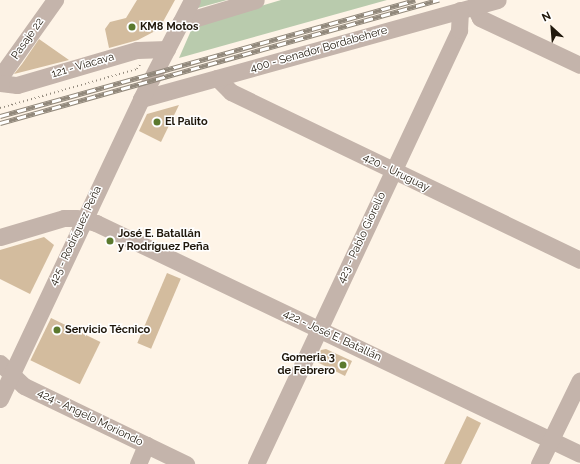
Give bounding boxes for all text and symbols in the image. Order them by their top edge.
north arrow [532,8,572,48]
text: N [540,9,553,24]
street label: Pasaje 22 [9,16,47,62]
place label: KM8 Motos [140,20,198,34]
marker: KM8 Motos [127,22,137,32]
street label: 400 - Senador Bordabehere [249,24,389,76]
street label: 121 - Viacava [50,51,116,81]
place label: El Palito [165,115,208,129]
marker: El Palito [152,117,162,127]
street label: 420 - Uruguay [361,151,431,195]
street label: 425 - Rodríguez Peña [47,184,105,288]
street label: 423 - Pablo Giorello [335,190,389,286]
place label: José E. Batallán y Rodríguez Peña [118,228,209,254]
marker: José E. Batallán y Rodríguez Peña [105,236,115,246]
street label: 422 - José E. Batallán [281,307,383,365]
place label: Servicio Técnico [65,323,151,337]
marker: Servicio Técnico [52,325,62,335]
place label: Gomeria 3 de Febrero [278,352,335,378]
marker: Gomeria 3 de Febrero [338,360,348,370]
street label: 424 - Angelo Moriondo [35,387,145,449]

